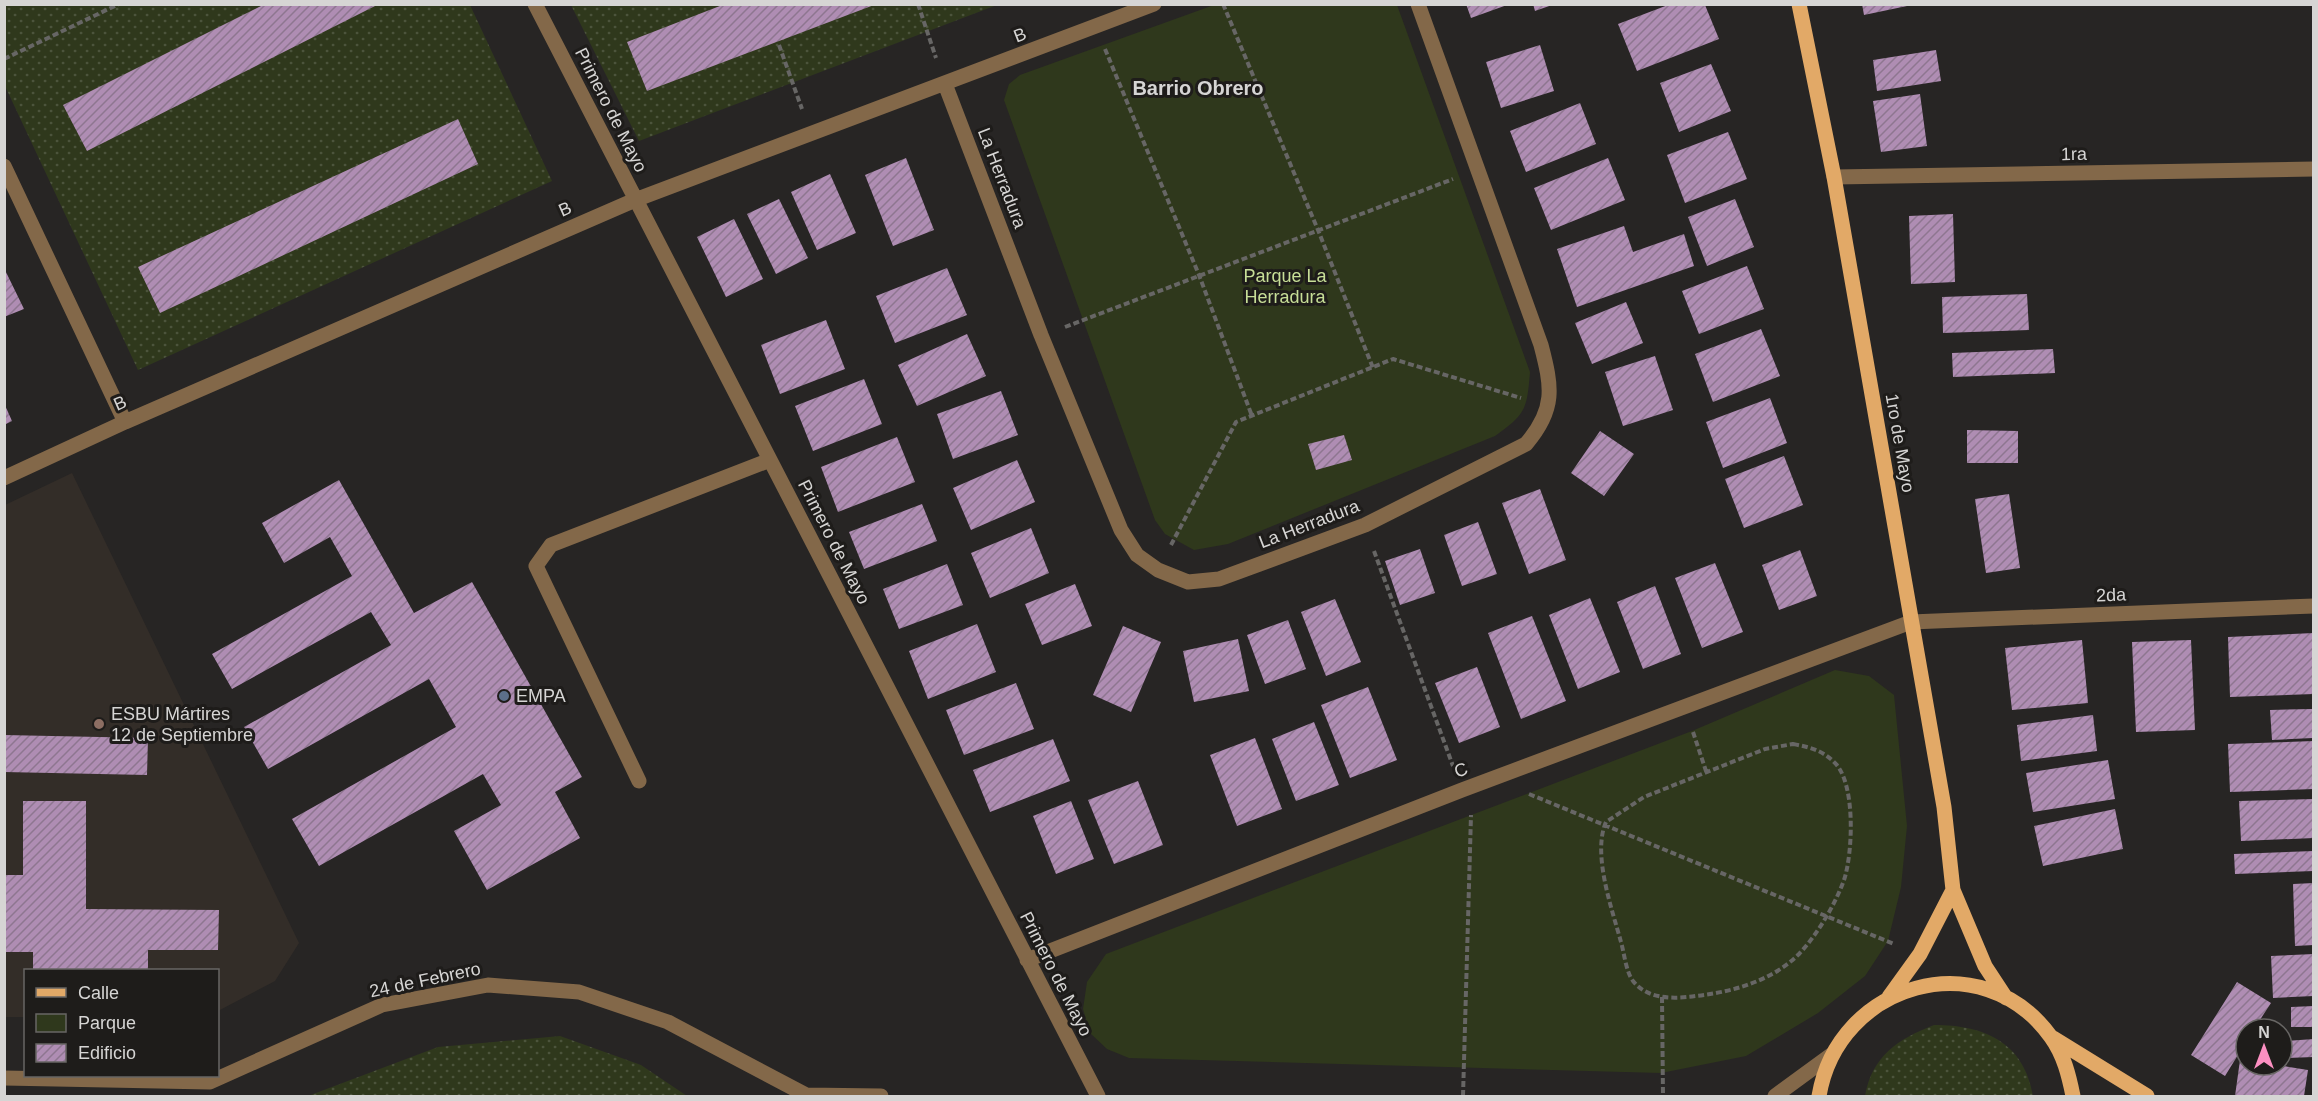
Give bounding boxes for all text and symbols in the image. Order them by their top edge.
street label: B [1011,24,1029,46]
street label: Primero de Mayo [571,44,651,176]
district label: Barrio Obrero [1132,77,1264,99]
street label: La Herradura [974,125,1031,232]
street label: 1ra [2061,144,2088,164]
street label: B [555,197,575,221]
park label: Parque La Herradura [1243,266,1328,307]
street label: B [110,391,130,415]
street label: 1ro de Mayo [1881,392,1919,494]
street label: Primero de Mayo [794,476,874,608]
street label: La Herradura [1256,495,1363,552]
street label: 2da [2096,584,2127,606]
place label: EMPA [516,686,566,706]
marker: EMPA [497,689,511,703]
place label: ESBU Mártires 12 de Septiembre [111,704,253,745]
marker: ESBU Mártires 12 de Septiembre [92,717,106,731]
street label: C [1451,758,1471,782]
street label: Primero de Mayo [1016,908,1096,1040]
street label: 24 de Febrero [368,958,482,1002]
legend [24,969,219,1077]
text: Calle [78,983,119,1003]
text: Parque [78,1013,136,1033]
north arrow [2234,1017,2294,1077]
text: N [2258,1024,2270,1041]
text: Edificio [78,1043,136,1063]

